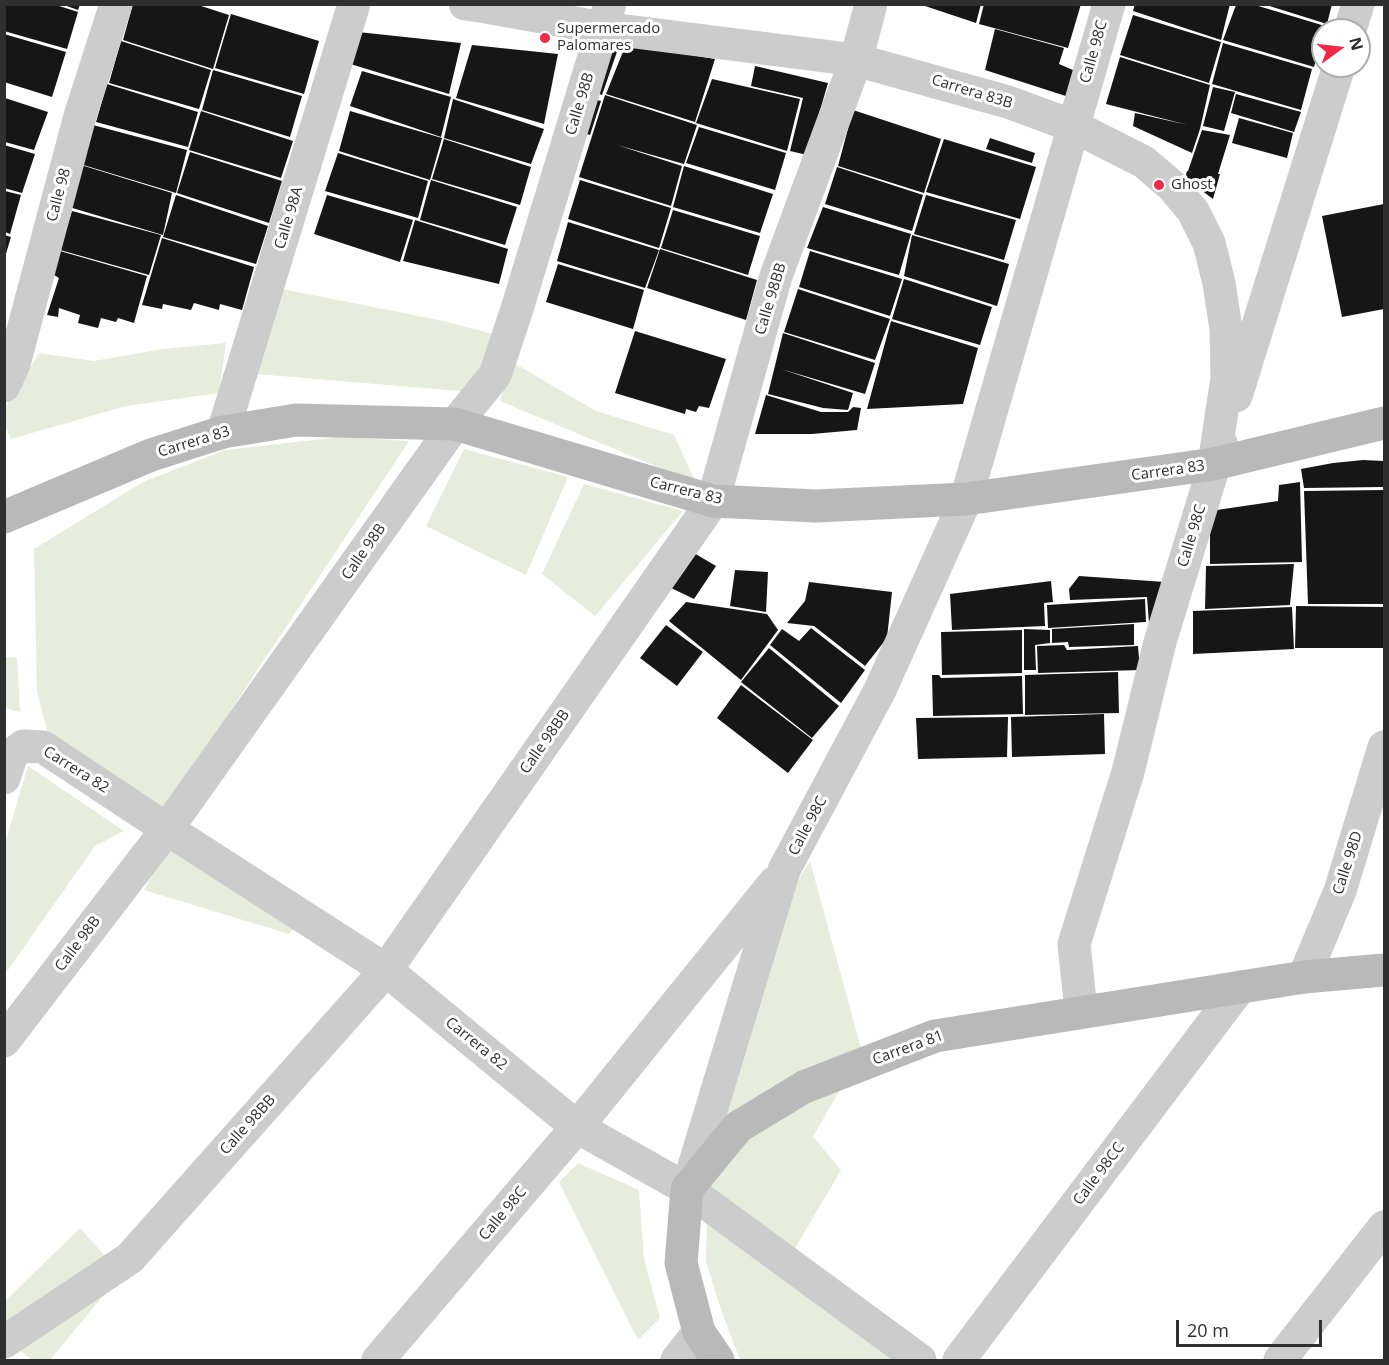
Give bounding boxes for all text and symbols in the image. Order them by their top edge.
north arrow [1311,18,1371,78]
street label: Calle 98C [1076,19,1112,85]
place label: Supermercado Palomares [557,20,660,55]
marker: Supermercado Palomares [538,31,552,45]
text: N [1344,35,1369,53]
street label: Calle 98B [562,71,598,137]
street label: Carrera 83B [929,71,1015,113]
street label: Calle 98 [43,166,75,224]
place label: Ghost [1171,176,1213,194]
marker: Ghost [1152,178,1166,192]
street label: Calle 98A [271,185,307,251]
street label: Calle 98BB [752,261,790,337]
street label: Carrera 83 [156,423,232,461]
street label: Carrera 83 [1130,457,1206,485]
street label: Carrera 83 [648,473,724,509]
street label: Calle 98C [1174,503,1210,569]
street label: Calle 98B [338,520,390,584]
street label: Calle 98BB [516,706,574,778]
street label: Carrera 82 [40,743,112,797]
street label: Calle 98C [785,793,831,859]
street label: Calle 98D [1329,829,1367,897]
street label: Calle 98B [51,913,105,975]
street label: Carrera 82 [442,1014,510,1074]
street label: Carrera 81 [870,1027,946,1069]
street label: Calle 98BB [216,1091,280,1159]
street label: Calle 98CC [1070,1139,1128,1209]
street label: Calle 98C [475,1184,531,1244]
scale bar [1179,1308,1324,1346]
text: 20 m [1187,1318,1229,1342]

